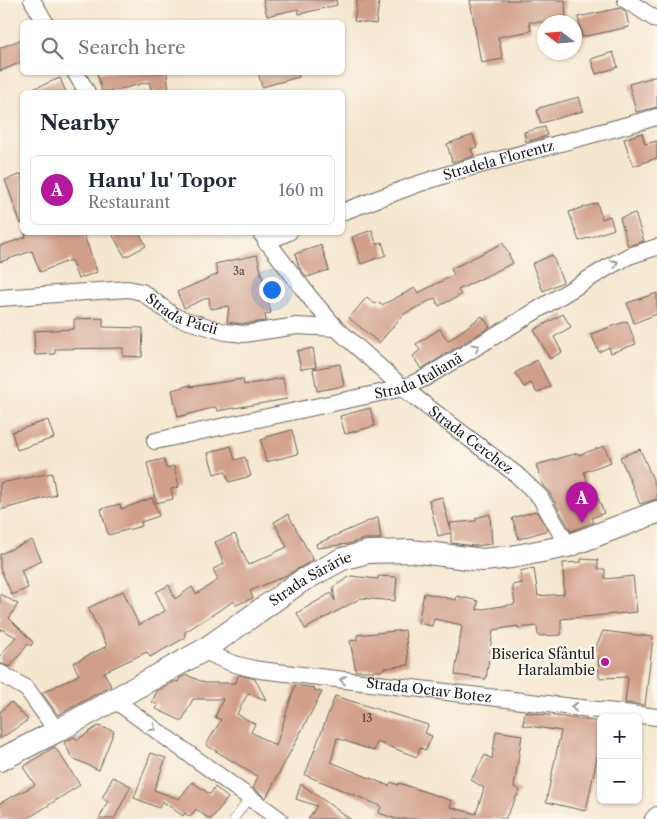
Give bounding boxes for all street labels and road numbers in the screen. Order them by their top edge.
street label: Stradela Florentz [441,136,556,184]
street label: Strada Păcii [142,289,220,338]
street label: Strada Italiană [372,348,466,403]
street label: Strada Cerchez [425,402,517,478]
street label: Strada Sărărie [265,548,353,610]
street label: Strada Octav Botez [365,674,493,706]

